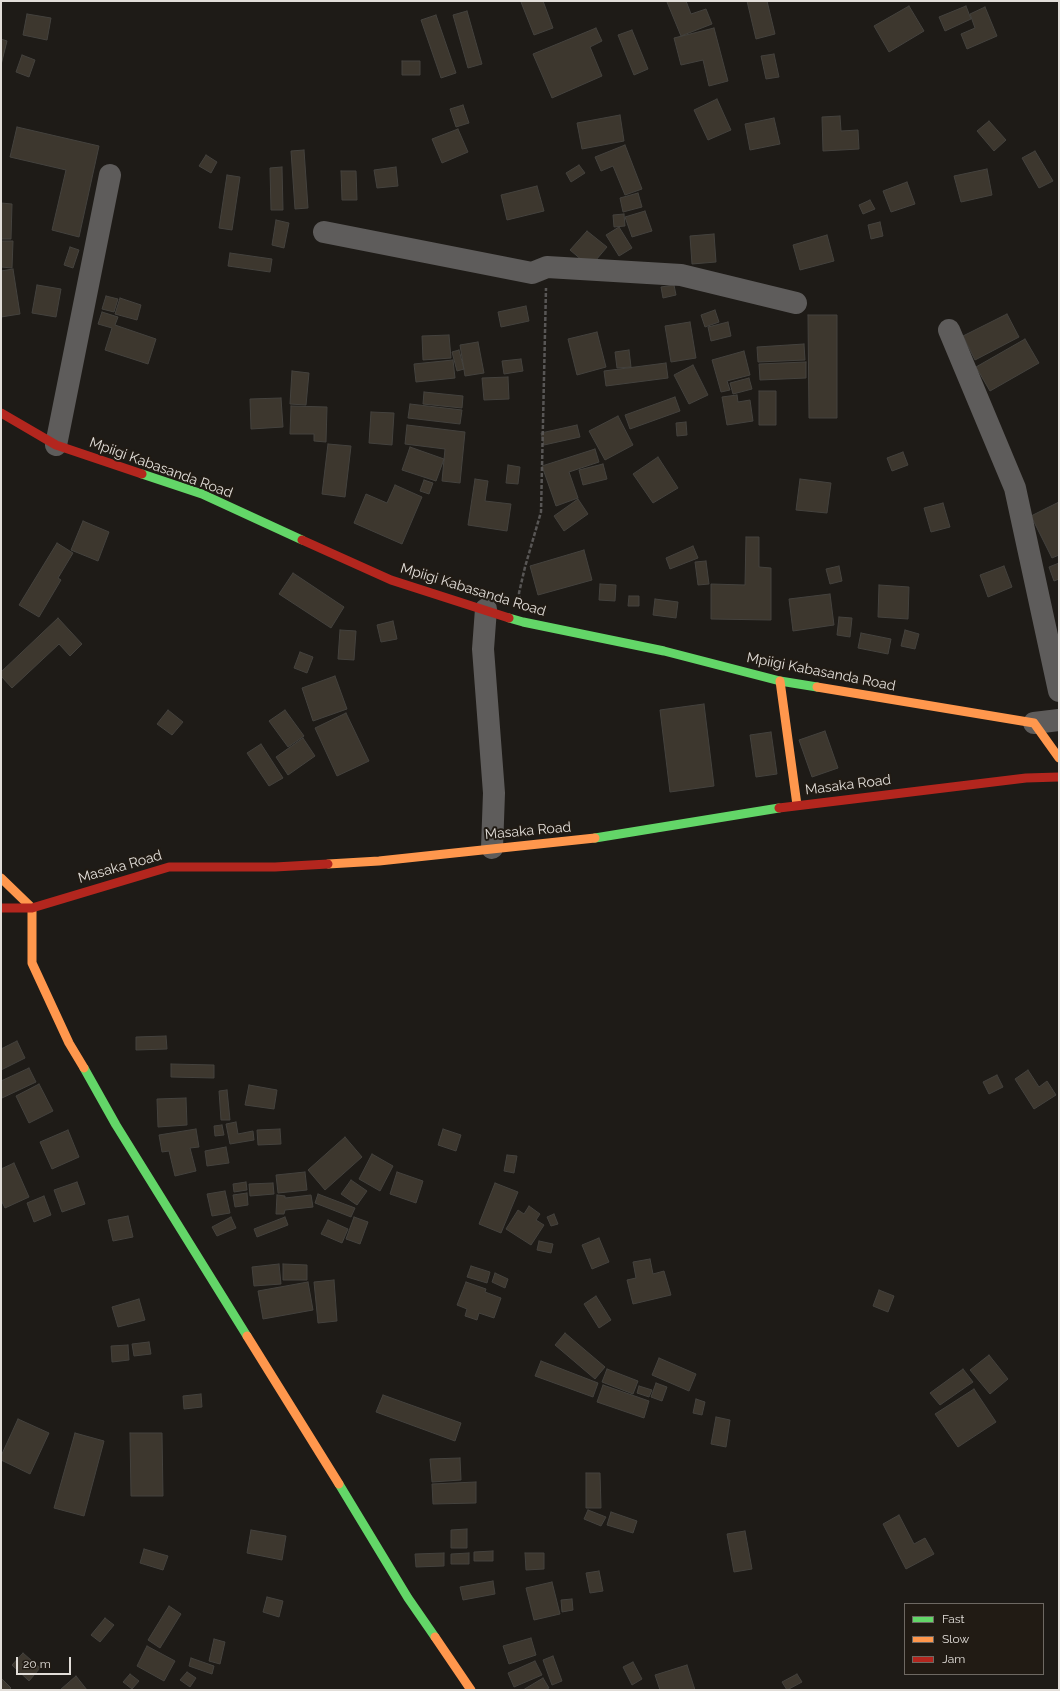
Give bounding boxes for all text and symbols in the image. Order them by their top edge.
street label: Mpiigi Kabasanda Road [87,434,235,502]
street label: Mpiigi Kabasanda Road [398,560,548,620]
street label: Mpiigi Kabasanda Road [745,649,897,695]
street label: Masaka Road [804,771,892,799]
street label: Masaka Road [484,819,572,843]
street label: Masaka Road [76,847,164,887]
legend [904,1603,1044,1675]
text: Fast [942,1612,965,1626]
text: Slow [942,1632,969,1646]
scale bar [18,1649,73,1675]
text: Jam [942,1652,965,1666]
text: 20 m [23,1657,51,1671]

